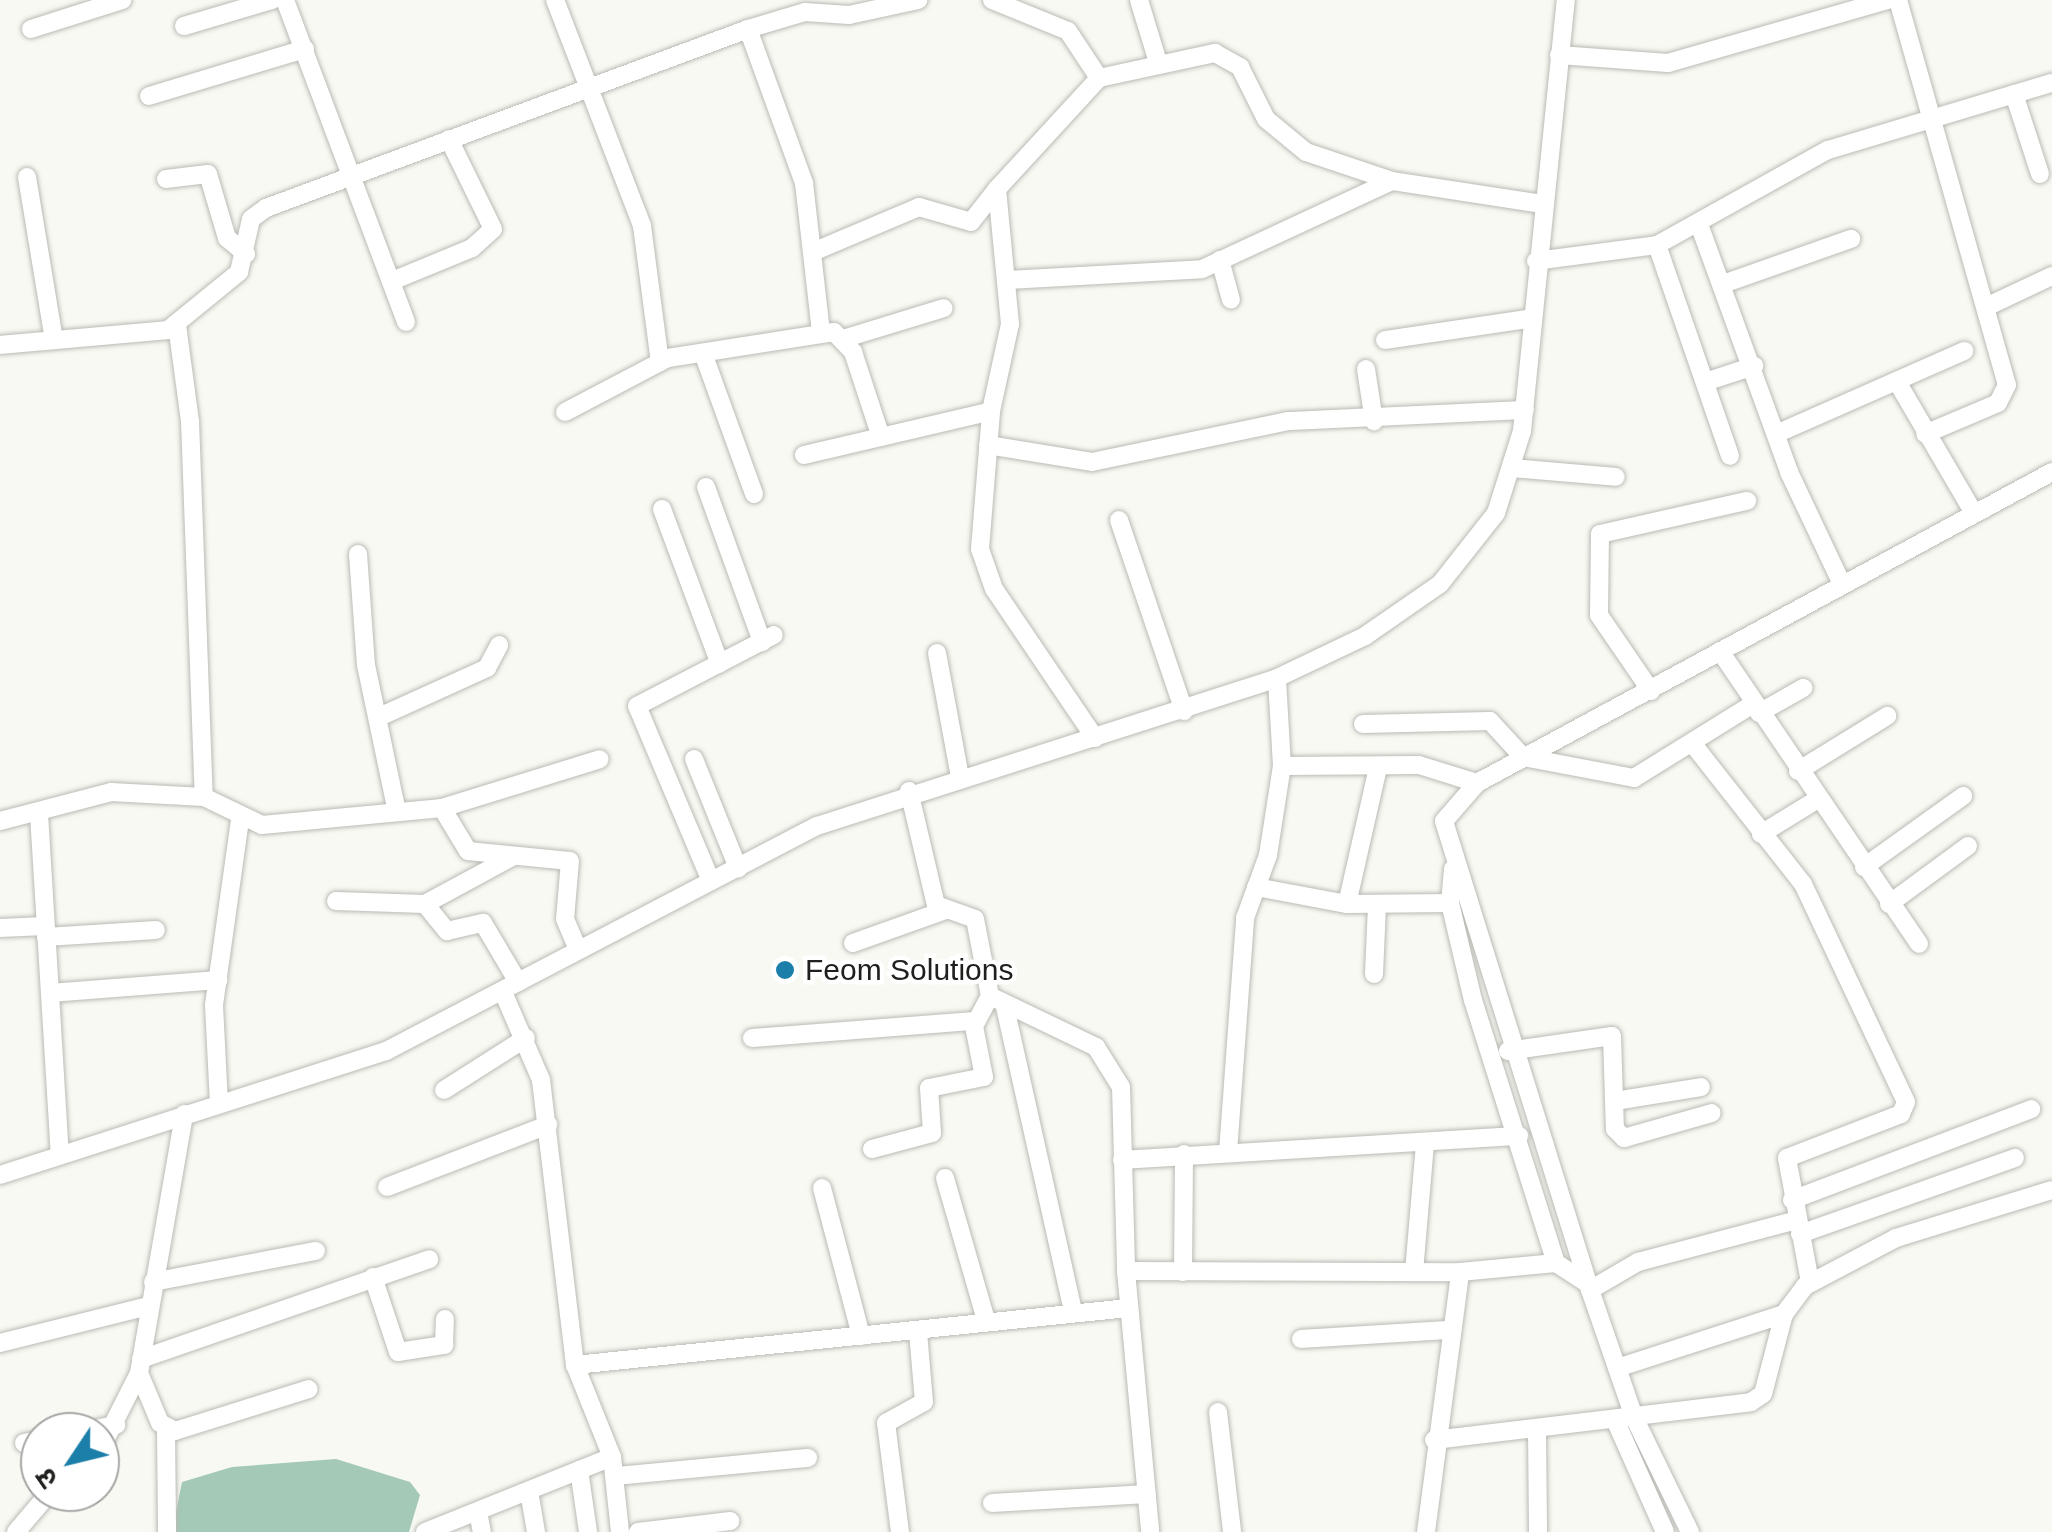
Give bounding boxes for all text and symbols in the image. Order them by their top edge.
place label: Feom Solutions [805,952,1013,988]
marker: Feom Solutions [774,959,796,981]
north arrow [20,1412,120,1512]
text: उ [29,1463,64,1494]

